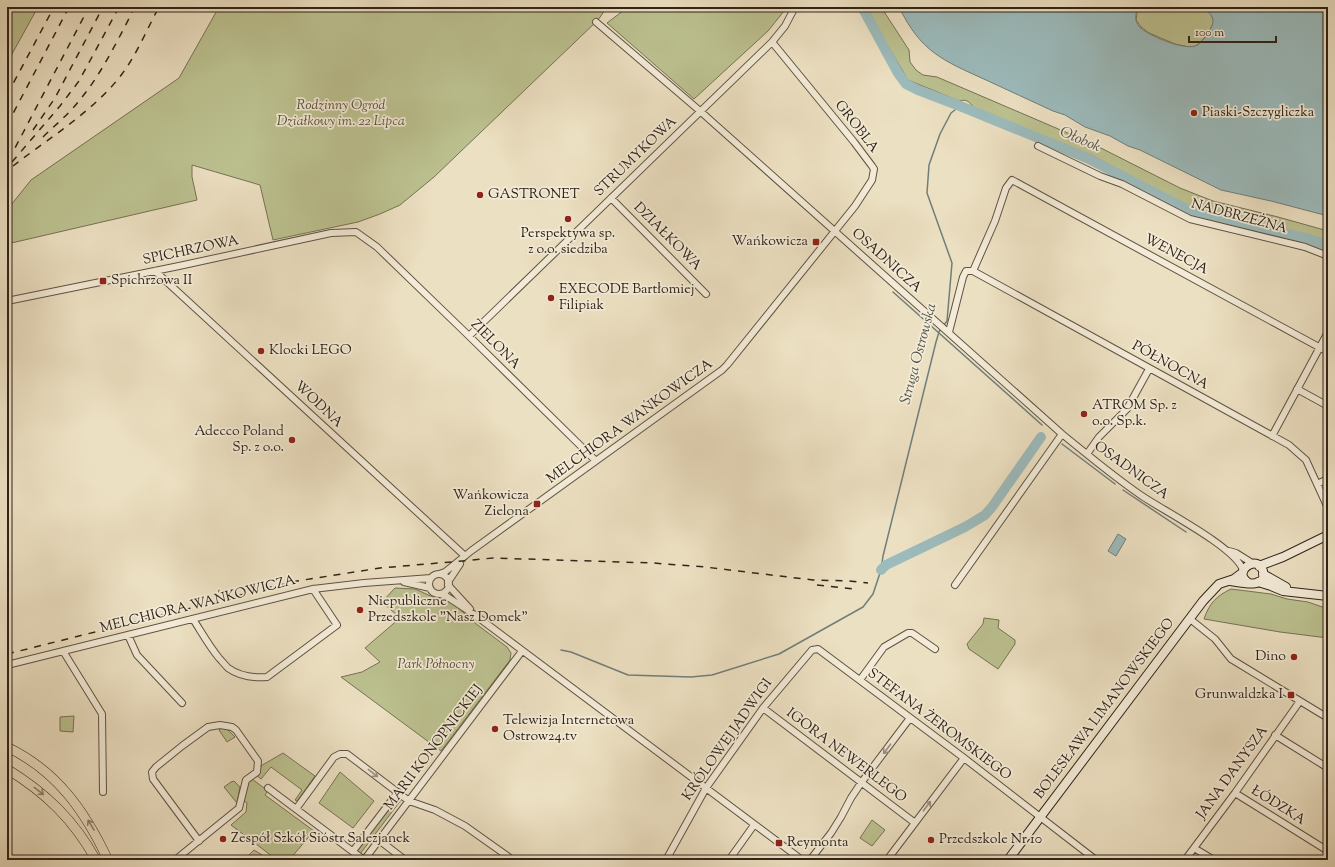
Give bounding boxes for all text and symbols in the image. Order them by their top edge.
scale bar [1189,18,1276,44]
text: 100 m [1195,24,1224,42]
park label: Rodzinny Ogród Działkowy im. 22 Lipca [277,96,405,132]
street label: GROBLA [829,97,883,158]
place label: Piaski-Szczygliczka [1202,103,1315,123]
marker: Piaski-Szczygliczka [1189,108,1199,118]
street label: STRUMYKOWA [590,112,682,202]
water label: Ołobok [1056,122,1104,158]
place label: GASTRONET [488,185,580,205]
marker: GASTRONET [475,190,485,200]
street label: NADBRZEŻNA [1189,195,1290,240]
street label: DZIAŁKOWA [628,198,706,276]
marker: Perspektywa sp. z o.o. siedziba [563,214,573,224]
place label: Perspektywa sp. z o.o. siedziba [521,224,615,260]
street label: OSADNICZA [846,224,926,298]
street label: WENECJA [1140,230,1212,281]
street label: SPICHRZOWA [141,231,241,271]
place label: Wańkowicza [731,232,809,252]
marker: Wańkowicza [811,237,821,247]
place label: Spichrzowa II [111,271,193,291]
marker: Spichrzowa II [98,276,108,286]
place label: EXECODE Bartłomiej Filipiak [559,280,695,316]
marker: EXECODE Bartłomiej Filipiak [546,293,556,303]
water label: Struga Ostrowska [895,301,943,407]
street label: ZIELONA [465,315,525,375]
street label: PÓŁNOCNA [1128,337,1213,396]
place label: Klocki LEGO [269,341,352,361]
marker: Klocki LEGO [256,346,266,356]
street label: MELCHIORA WAŃKOWICZA [543,354,718,489]
street label: WODNA [289,377,347,433]
place label: ATROM Sp. z o.o. Sp.k. [1092,396,1177,432]
marker: ATROM Sp. z o.o. Sp.k. [1079,409,1089,419]
place label: Adecco Poland Sp. z o.o. [194,422,284,458]
marker: Adecco Poland Sp. z o.o. [287,435,297,445]
street label: OSADNICZA [1089,437,1173,505]
place label: Wańkowicza Zielona [452,486,530,522]
marker: Wańkowicza Zielona [532,499,542,509]
street label: MELCHIORA WAŃKOWICZA [98,571,299,639]
place label: Niepubliczne Przedszkole "Nasz Domek" [368,592,528,628]
marker: Niepubliczne Przedszkole "Nasz Domek" [355,605,365,615]
street label: BOLESŁAWA LIMANOWSKIEGO [1030,614,1180,804]
place label: Dino [1255,647,1286,667]
marker: Dino [1289,652,1299,662]
park label: Park Północny [398,655,475,675]
street label: STEFANA ŻEROMSKIEGO [863,664,1015,786]
street label: KRÓLOWEJ JADWIGI [678,674,778,805]
street label: MARII KONOPNICKIEJ [380,681,488,815]
place label: Grunwaldzka I [1195,685,1283,705]
marker: Grunwaldzka I [1286,690,1296,700]
street label: IGORA NEWERLEGO [782,704,911,808]
place label: Telewizja Internetowa Ostrow24.tv [503,711,635,747]
street label: JANA DANYSZA [1192,722,1274,825]
marker: Telewizja Internetowa Ostrow24.tv [490,724,500,734]
one-way arrow [883,743,891,754]
one-way arrow [368,769,379,777]
street label: ŁÓDZKA [1247,781,1310,831]
one-way arrow [34,786,45,795]
one-way arrow [923,801,932,812]
one-way arrow [86,819,94,831]
place label: Zespół Szkół Sióstr Salezjanek [231,829,411,849]
place label: Przedszkole Nr 10 [939,830,1042,850]
place label: Reymonta [787,833,849,853]
marker: Zespół Szkół Sióstr Salezjanek [218,834,228,844]
marker: Przedszkole Nr 10 [926,835,936,845]
marker: Reymonta [774,838,784,848]

